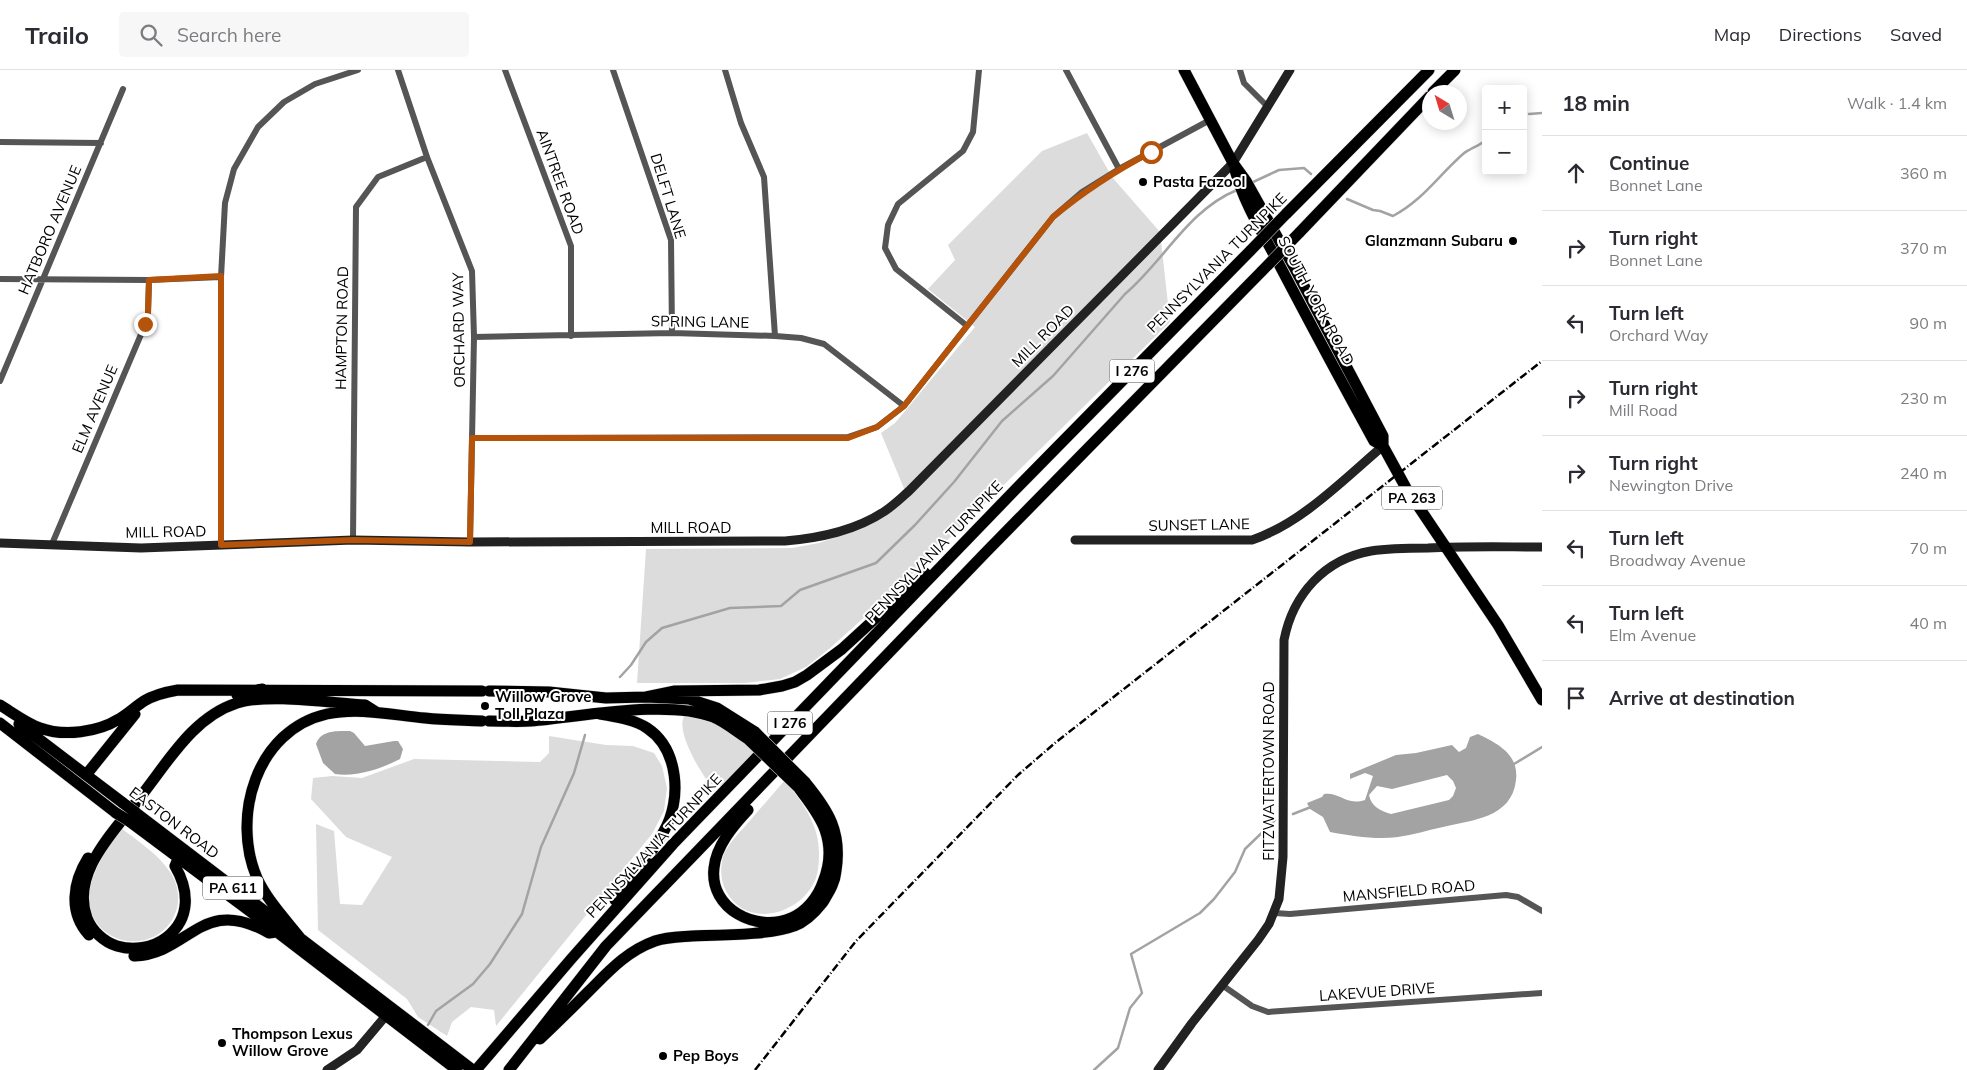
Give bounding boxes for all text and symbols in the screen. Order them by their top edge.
search box [119,12,469,57]
text: Trailo [25,20,89,50]
icon: search [137,21,165,49]
text: Search here [177,23,281,47]
text: Map [1714,23,1751,46]
text: Directions [1779,23,1862,46]
text: Saved [1890,23,1942,46]
north arrow [1422,85,1467,130]
map controls [1482,85,1527,175]
button: + [1482,85,1527,130]
text: 18 min [1562,90,1630,116]
text: Walk · 1.4 km [1847,93,1947,113]
street label: AINTREE ROAD [533,126,588,237]
button: − [1482,130,1527,175]
route start [1140,141,1163,164]
street label: DELFT LANE [646,151,691,241]
text: Continue [1609,151,1689,175]
icon: ahead [1562,159,1590,187]
street label: HATBORO AVENUE [14,162,85,297]
text: 360 m [1900,163,1947,183]
place label: Pasta Fazool [1153,172,1245,191]
text: Bonnet Lane [1609,175,1703,195]
marker: Pasta Fazool [1137,176,1149,188]
street label: PENNSYLVANIA TURNPIKE [1143,188,1291,337]
text: Turn right [1609,226,1698,250]
place label: Glanzmann Subaru [1365,231,1503,250]
street label: SOUTH YORK ROAD [1274,233,1359,369]
icon: right [1562,234,1590,262]
marker: Glanzmann Subaru [1507,235,1519,247]
text: 370 m [1900,238,1947,258]
text: Bonnet Lane [1609,250,1703,270]
street label: HAMPTON ROAD [331,266,352,390]
street label: ORCHARD WAY [448,271,469,388]
street label: MILL ROAD [1007,300,1078,371]
text: Turn left [1609,301,1684,325]
icon: left [1562,309,1590,337]
street label: SPRING LANE [651,311,750,332]
route end [134,313,157,336]
text: 90 m [1910,313,1947,333]
text: Orchard Way [1609,325,1708,345]
road number: I 276 [1110,360,1154,382]
street label: ELM AVENUE [67,362,122,456]
text: Turn right [1609,376,1698,400]
icon: right [1562,384,1590,412]
text: 230 m [1900,388,1947,408]
text: Mill Road [1609,400,1678,420]
text: Turn right [1609,451,1698,475]
icon: right [1562,459,1590,487]
text: 240 m [1900,463,1947,483]
text: Newington Drive [1609,475,1733,495]
street label: PENNSYLVANIA TURNPIKE [861,476,1007,627]
road number: PA 263 [1382,486,1442,509]
street label: SUNSET LANE [1148,514,1250,535]
street label: MILL ROAD [651,518,731,537]
street label: MILL ROAD [125,521,207,542]
text: Turn left [1609,526,1684,550]
icon: left [1562,534,1590,562]
text: 70 m [1910,538,1947,558]
text: Broadway Avenue [1609,550,1746,570]
text: Turn left [1609,601,1684,625]
icon: left [1562,609,1590,637]
text: 40 m [1910,613,1947,633]
text: Elm Avenue [1609,625,1696,645]
street label: FITZWATERTOWN ROAD [1259,681,1278,861]
icon: arrive [1562,684,1590,712]
text: Arrive at destination [1609,686,1795,710]
place label: Willow Grove Toll Plaza [495,687,591,723]
marker: Willow Grove Toll Plaza [479,700,491,712]
road number: I 276 [768,711,812,734]
street label: PENNSYLVANIA TURNPIKE [582,769,726,922]
street label: EASTON ROAD [126,783,223,863]
street label: MANSFIELD ROAD [1342,875,1476,906]
road number: PA 611 [203,876,263,900]
street label: LAKEVUE DRIVE [1318,978,1436,1005]
place label: Thompson Lexus Willow Grove [232,1024,353,1060]
marker: Thompson Lexus Willow Grove [216,1037,228,1049]
place label: Pep Boys [673,1046,739,1065]
marker: Pep Boys [657,1050,669,1062]

